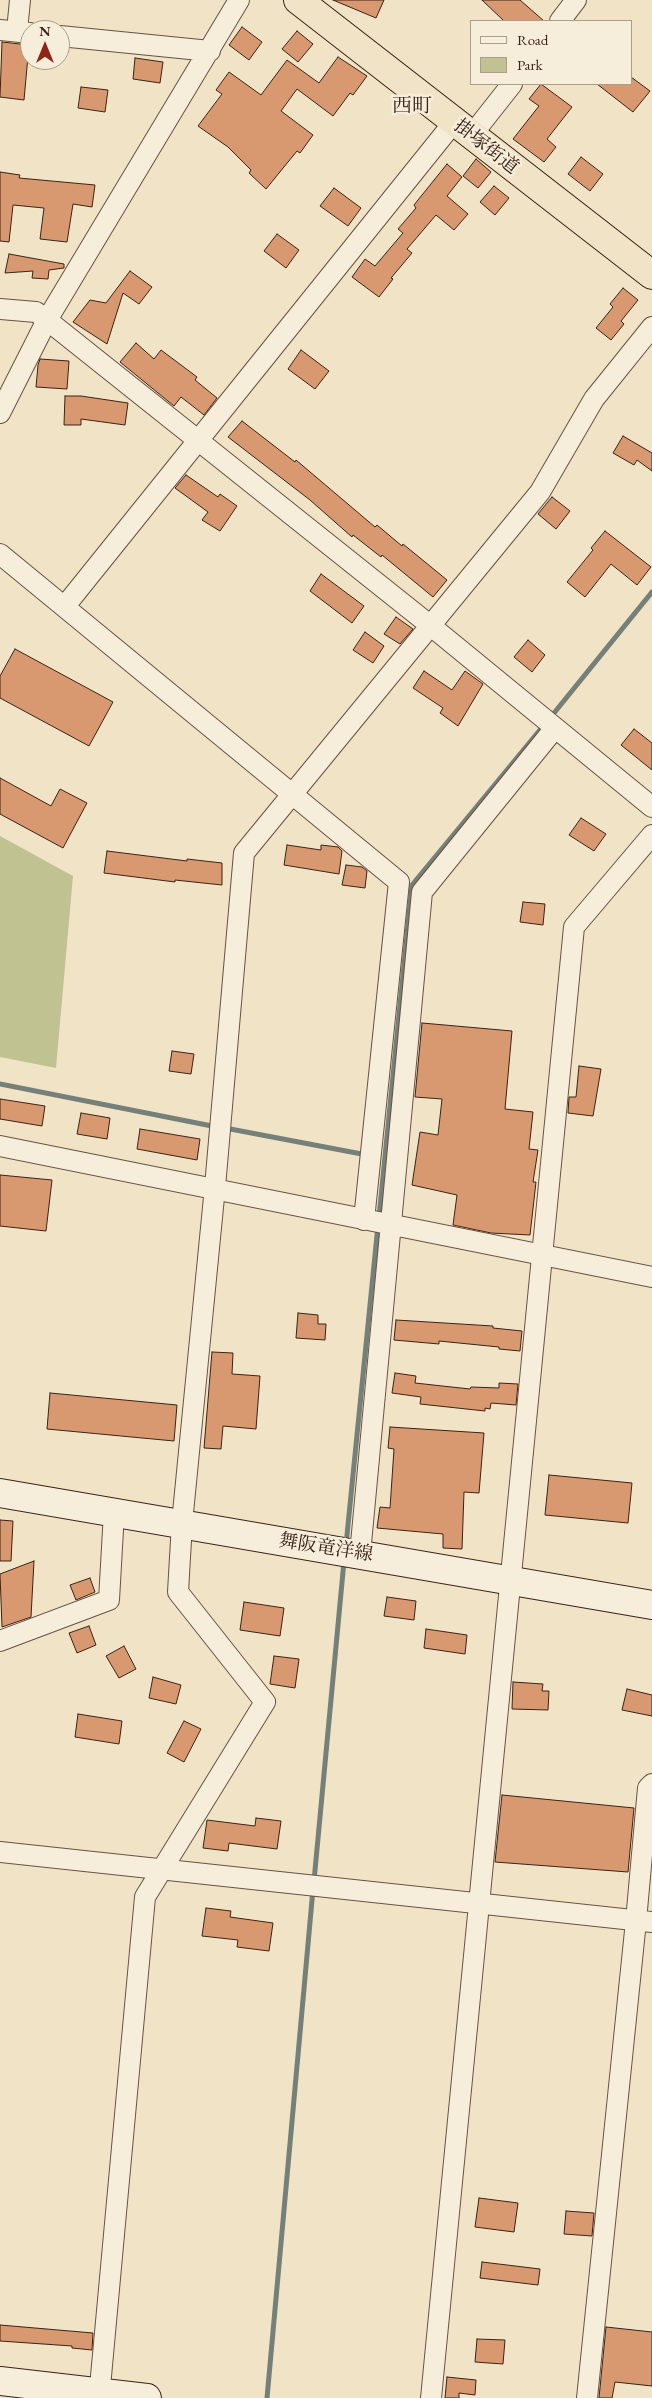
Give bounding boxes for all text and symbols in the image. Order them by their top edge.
north arrow [20,20,70,70]
legend [470,20,632,85]
text: N [39,22,51,40]
text: Road [517,30,548,49]
text: Park [517,55,543,74]
district label: 西町 [392,95,432,119]
street label: 掛塚街道 [449,115,523,179]
street label: 舞阪竜洋線 [277,1529,375,1567]

